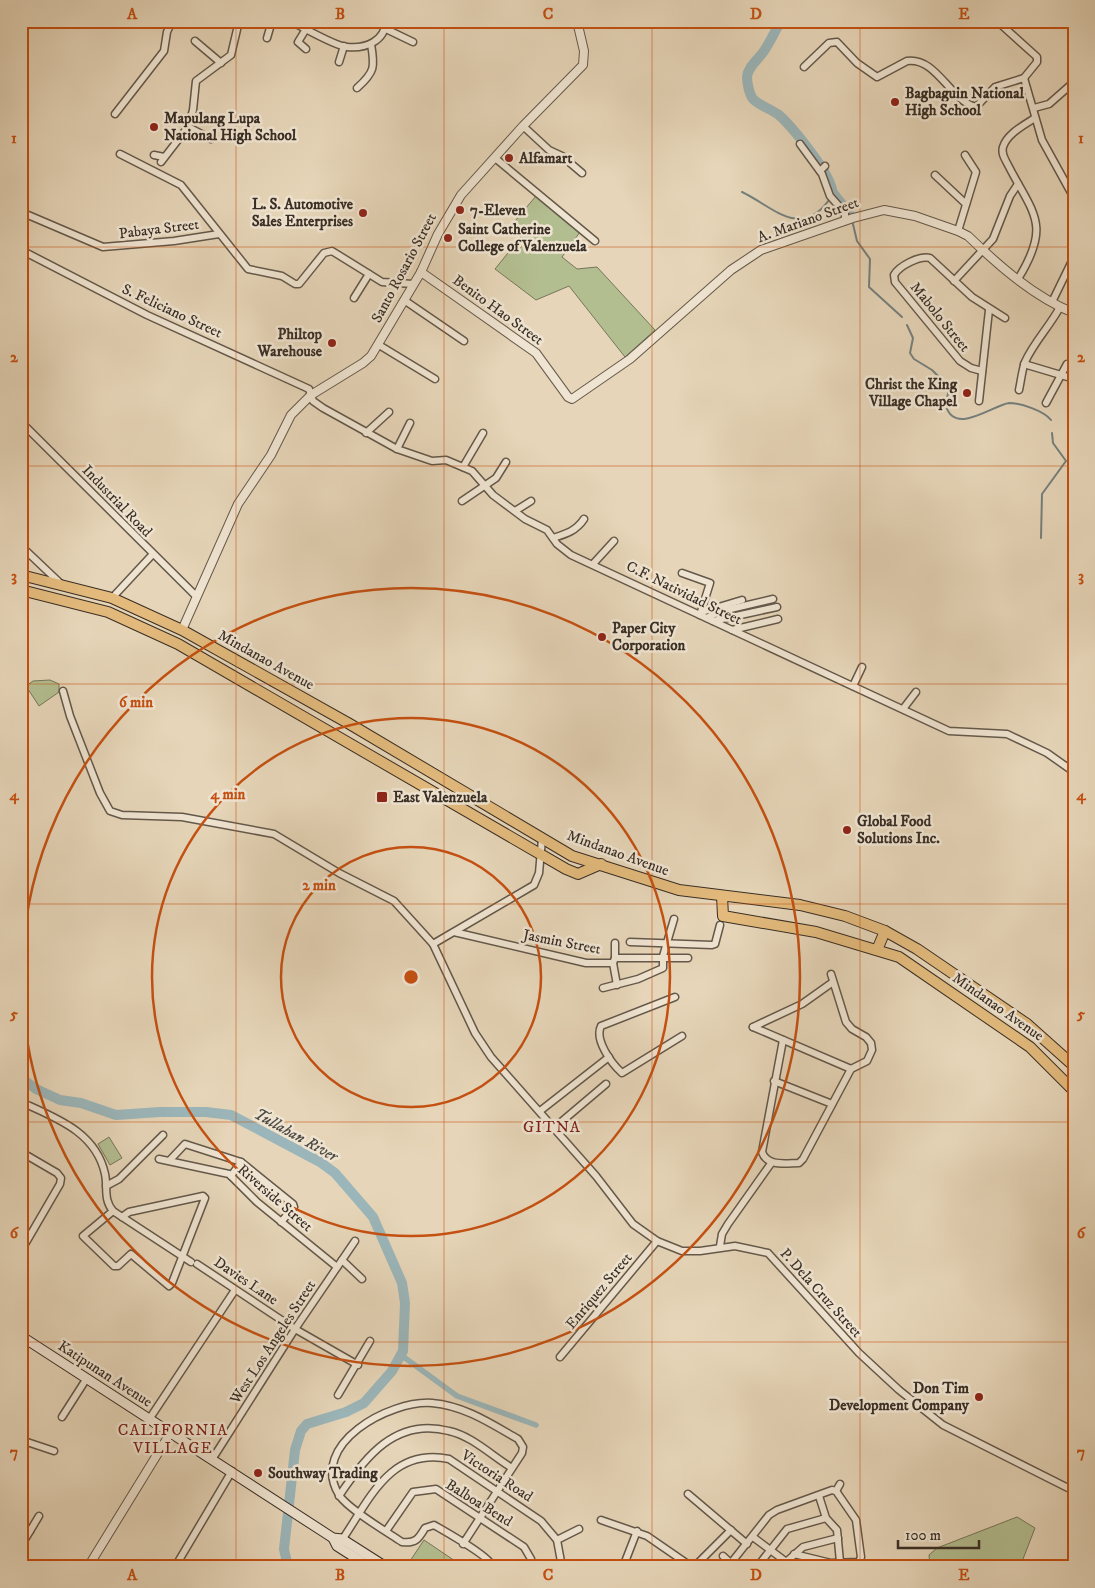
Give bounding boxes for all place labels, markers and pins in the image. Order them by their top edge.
place label: Bagbaguin National High School [905,84,1025,120]
marker: Bagbaguin National High School [889,96,901,108]
place label: Mapulang Lupa National High School [164,109,297,145]
marker: Mapulang Lupa National High School [148,121,160,133]
place label: Alfamart [518,149,572,168]
marker: Alfamart [503,152,515,164]
place label: L. S. Automotive Sales Enterprises [252,195,354,231]
place label: 7-Eleven [470,201,526,220]
marker: 7-Eleven [454,204,466,216]
marker: L. S. Automotive Sales Enterprises [357,207,369,219]
place label: Saint Catherine College of Valenzuela [458,220,587,256]
marker: Saint Catherine College of Valenzuela [442,232,454,244]
place label: Philtop Warehouse [256,325,323,361]
marker: Philtop Warehouse [326,337,338,349]
place label: Christ the King Village Chapel [865,375,958,411]
marker: Christ the King Village Chapel [961,387,973,399]
place label: Paper City Corporation [612,619,685,655]
marker: Paper City Corporation [596,631,608,643]
place label: East Valenzuela [393,788,488,807]
marker: East Valenzuela [375,790,389,804]
place label: Global Food Solutions Inc. [857,812,940,848]
marker: Global Food Solutions Inc. [841,824,853,836]
centre of rings [402,968,420,986]
place label: Don Tim Development Company [829,1379,970,1415]
marker: Don Tim Development Company [973,1391,985,1403]
place label: Southway Trading [268,1464,378,1483]
marker: Southway Trading [252,1467,264,1479]

